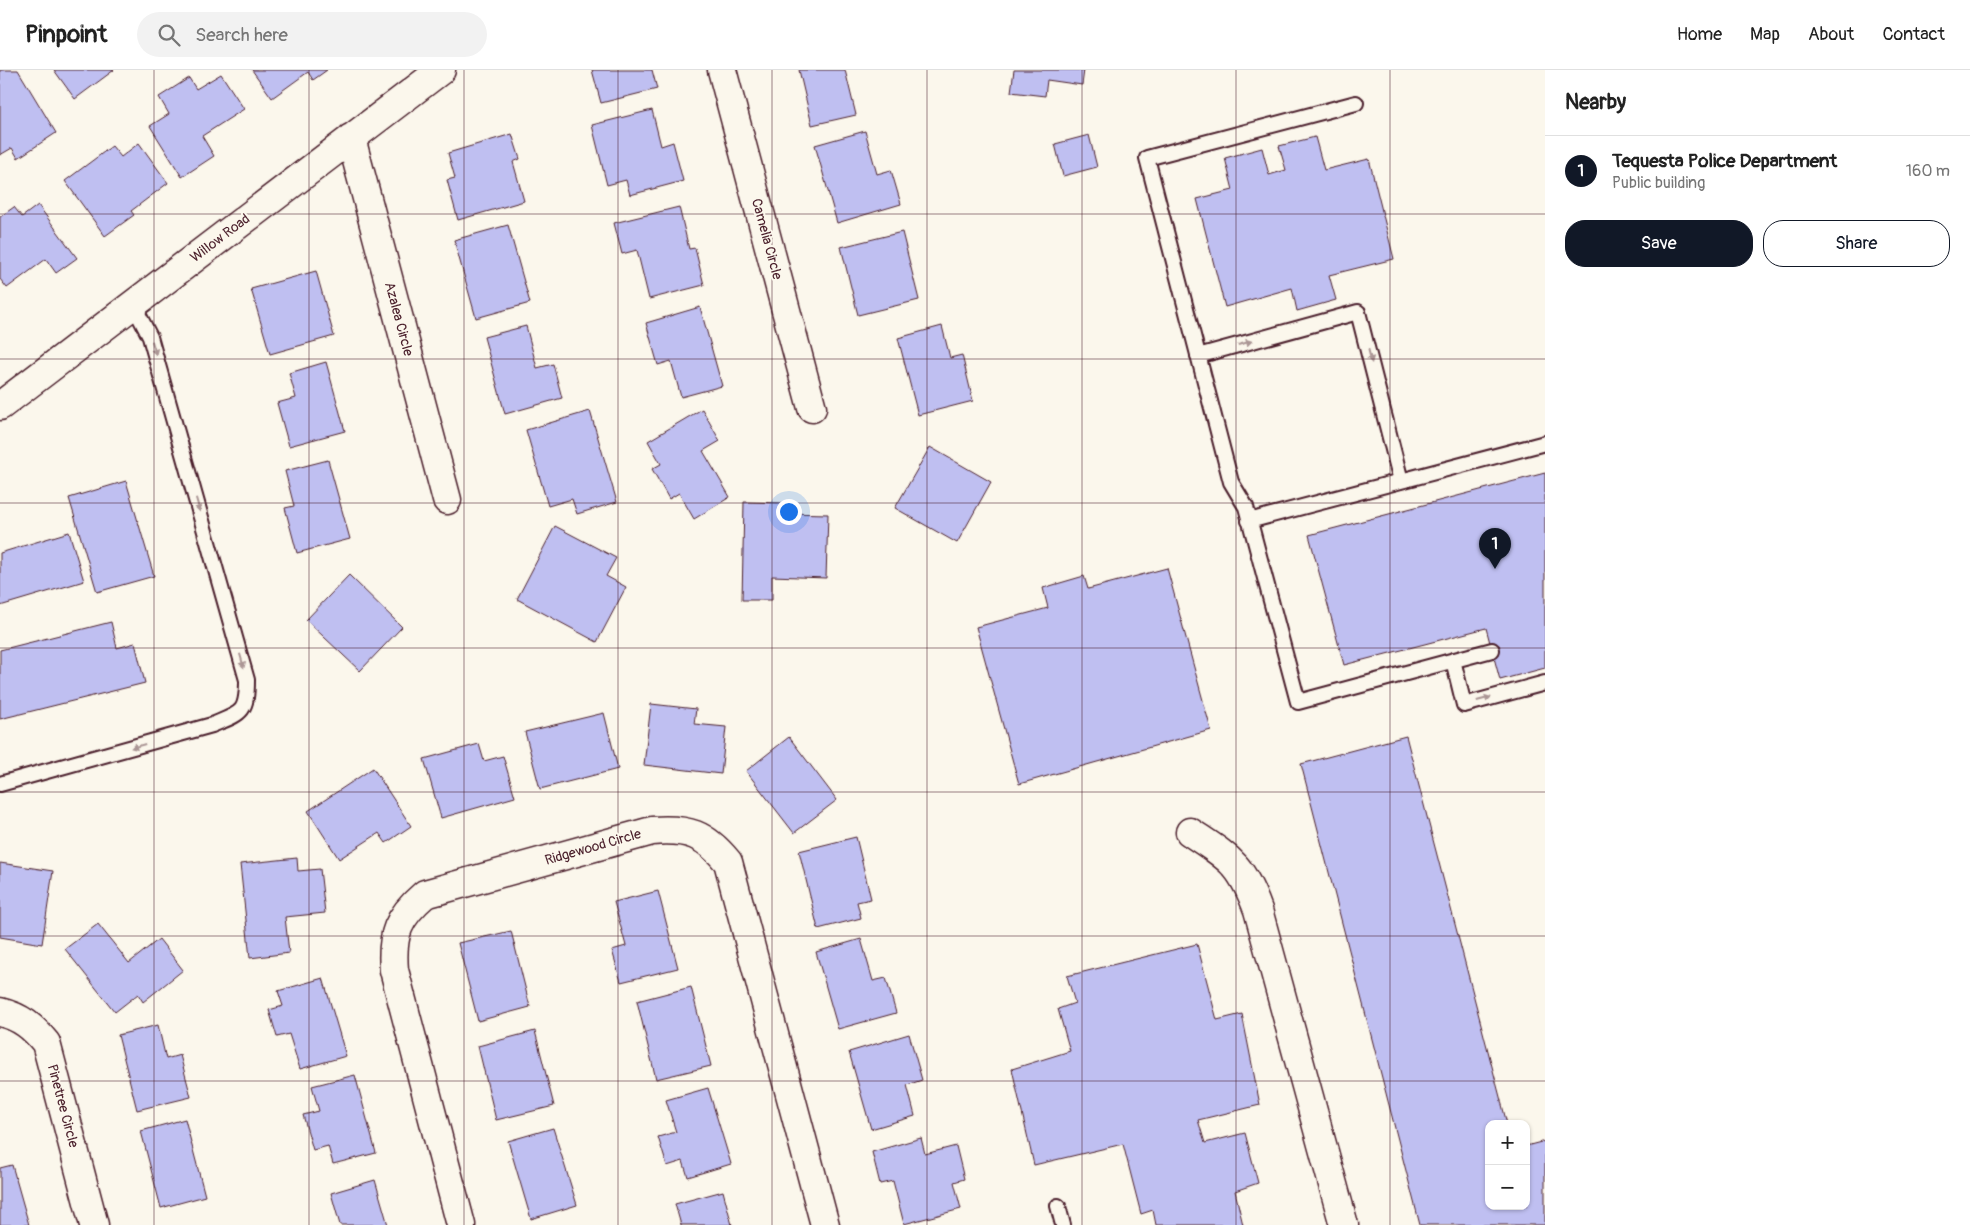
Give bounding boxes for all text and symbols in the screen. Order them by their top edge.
search box [137,12,487,57]
text: Pinpoint [25,20,107,49]
icon: search [155,21,183,49]
text: Search here [195,23,288,47]
text: Home [1677,23,1722,46]
text: Map [1750,23,1780,46]
text: About [1808,23,1854,46]
text: Contact [1882,23,1945,46]
text: Nearby [1565,89,1626,116]
text: Tequesta Police Department [1612,149,1837,173]
text: 1 [1578,161,1584,181]
text: 160 m [1906,161,1950,181]
text: Public building [1612,173,1705,193]
street label: Camelia Circle [748,197,786,282]
street label: Willow Road [187,210,253,266]
button: Save [1565,220,1753,267]
button: Share [1763,220,1950,267]
street label: Azalea Circle [381,280,417,358]
one-way arrow [1237,339,1252,347]
one-way arrow [150,341,158,356]
one-way arrow [1366,348,1374,363]
one-way arrow [194,497,202,512]
your location [776,499,802,525]
pin: 1 [1479,528,1511,569]
one-way arrow [238,653,246,669]
one-way arrow [1476,695,1491,703]
one-way arrow [130,742,145,750]
street label: Ridgewood Circle [543,825,643,869]
street label: Pinetree Circle [44,1062,82,1150]
map controls [1485,1120,1530,1210]
button: + [1485,1120,1530,1165]
button: − [1485,1165,1530,1210]

